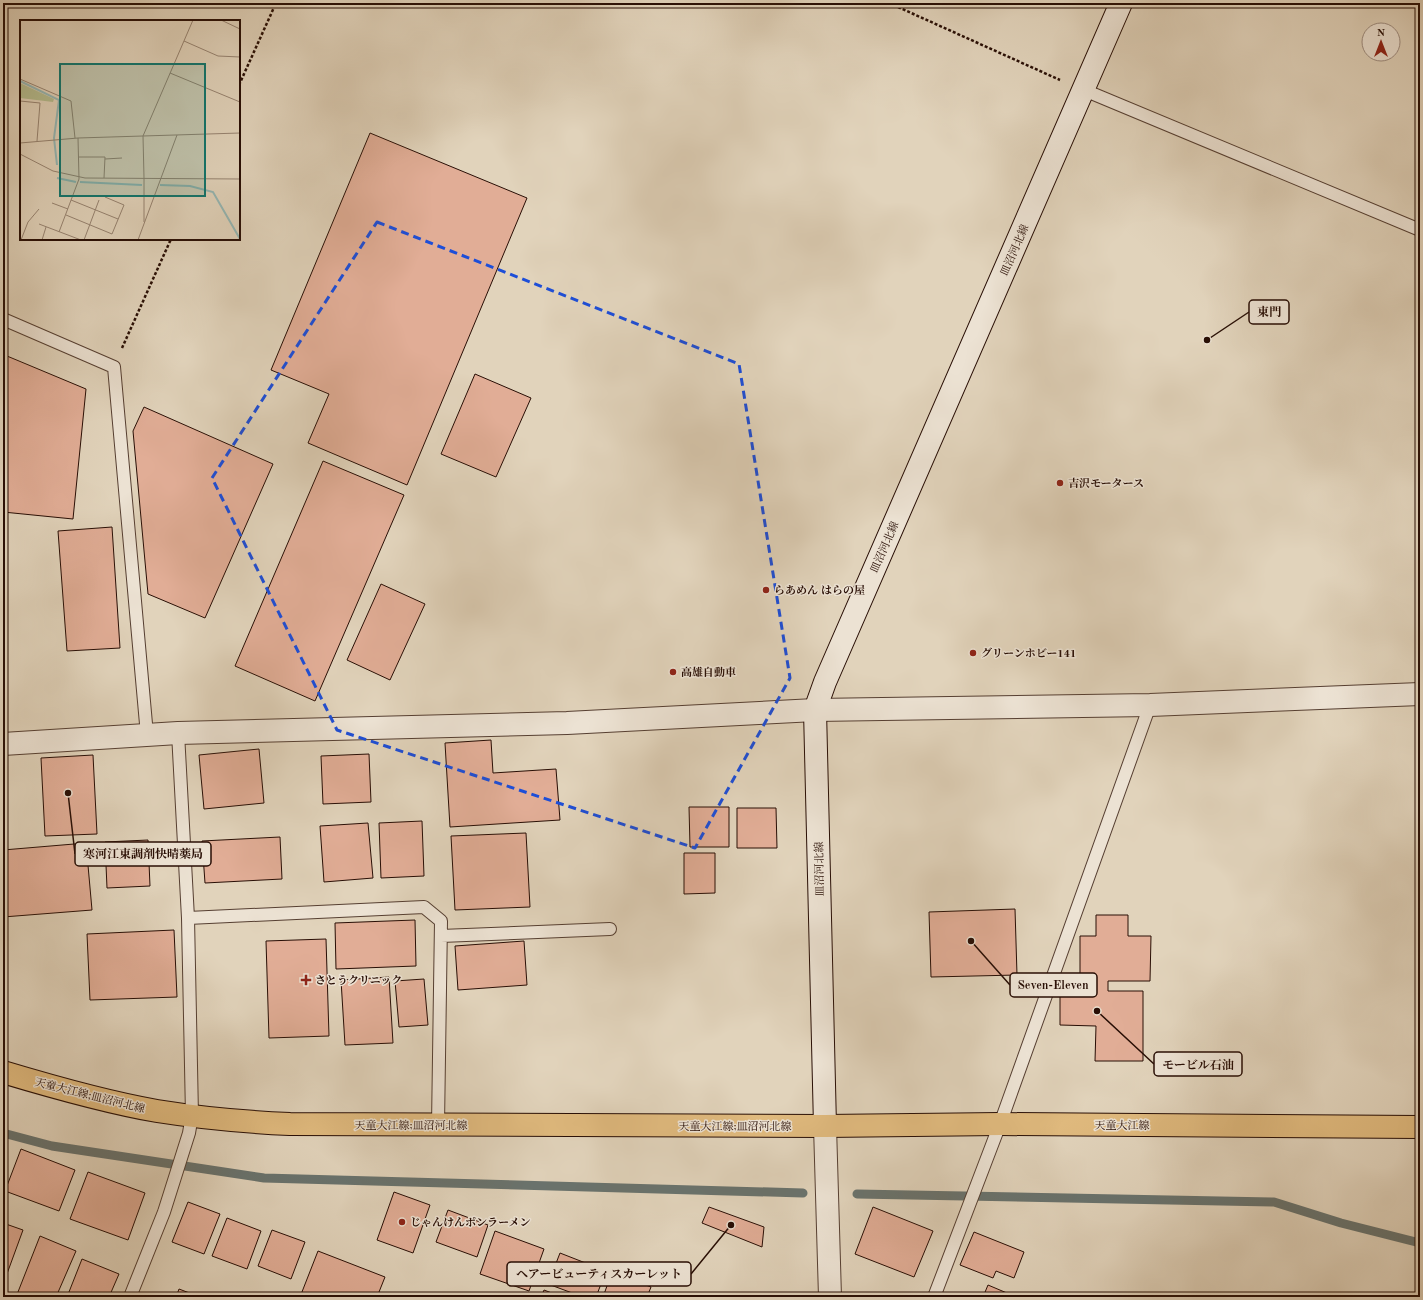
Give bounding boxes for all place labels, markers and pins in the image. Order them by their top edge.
callout: 東門 [1249,300,1289,324]
place label: 吉沢モータース [1068,477,1144,490]
marker: 吉沢モータース [1055,478,1065,488]
place label: らあめん はらの屋 [774,584,865,597]
marker: らあめん はらの屋 [761,585,771,595]
place label: グリーンホビー141 [981,647,1076,660]
marker: グリーンホビー141 [968,648,978,658]
place label: 高雄自動車 [681,666,736,679]
marker: 高雄自動車 [668,667,678,677]
callout: 寒河江東調剤快晴薬局 [75,842,211,866]
callout: Seven-Eleven [1010,973,1097,997]
marker: さとうクリニック [300,974,312,986]
place label: さとうクリニック [315,974,402,987]
callout: モービル石油 [1154,1052,1242,1076]
marker: じゃんけんポンラーメン [397,1217,407,1227]
place label: じゃんけんポンラーメン [410,1217,530,1229]
callout: ヘアービューティスカーレット [507,1262,691,1286]

